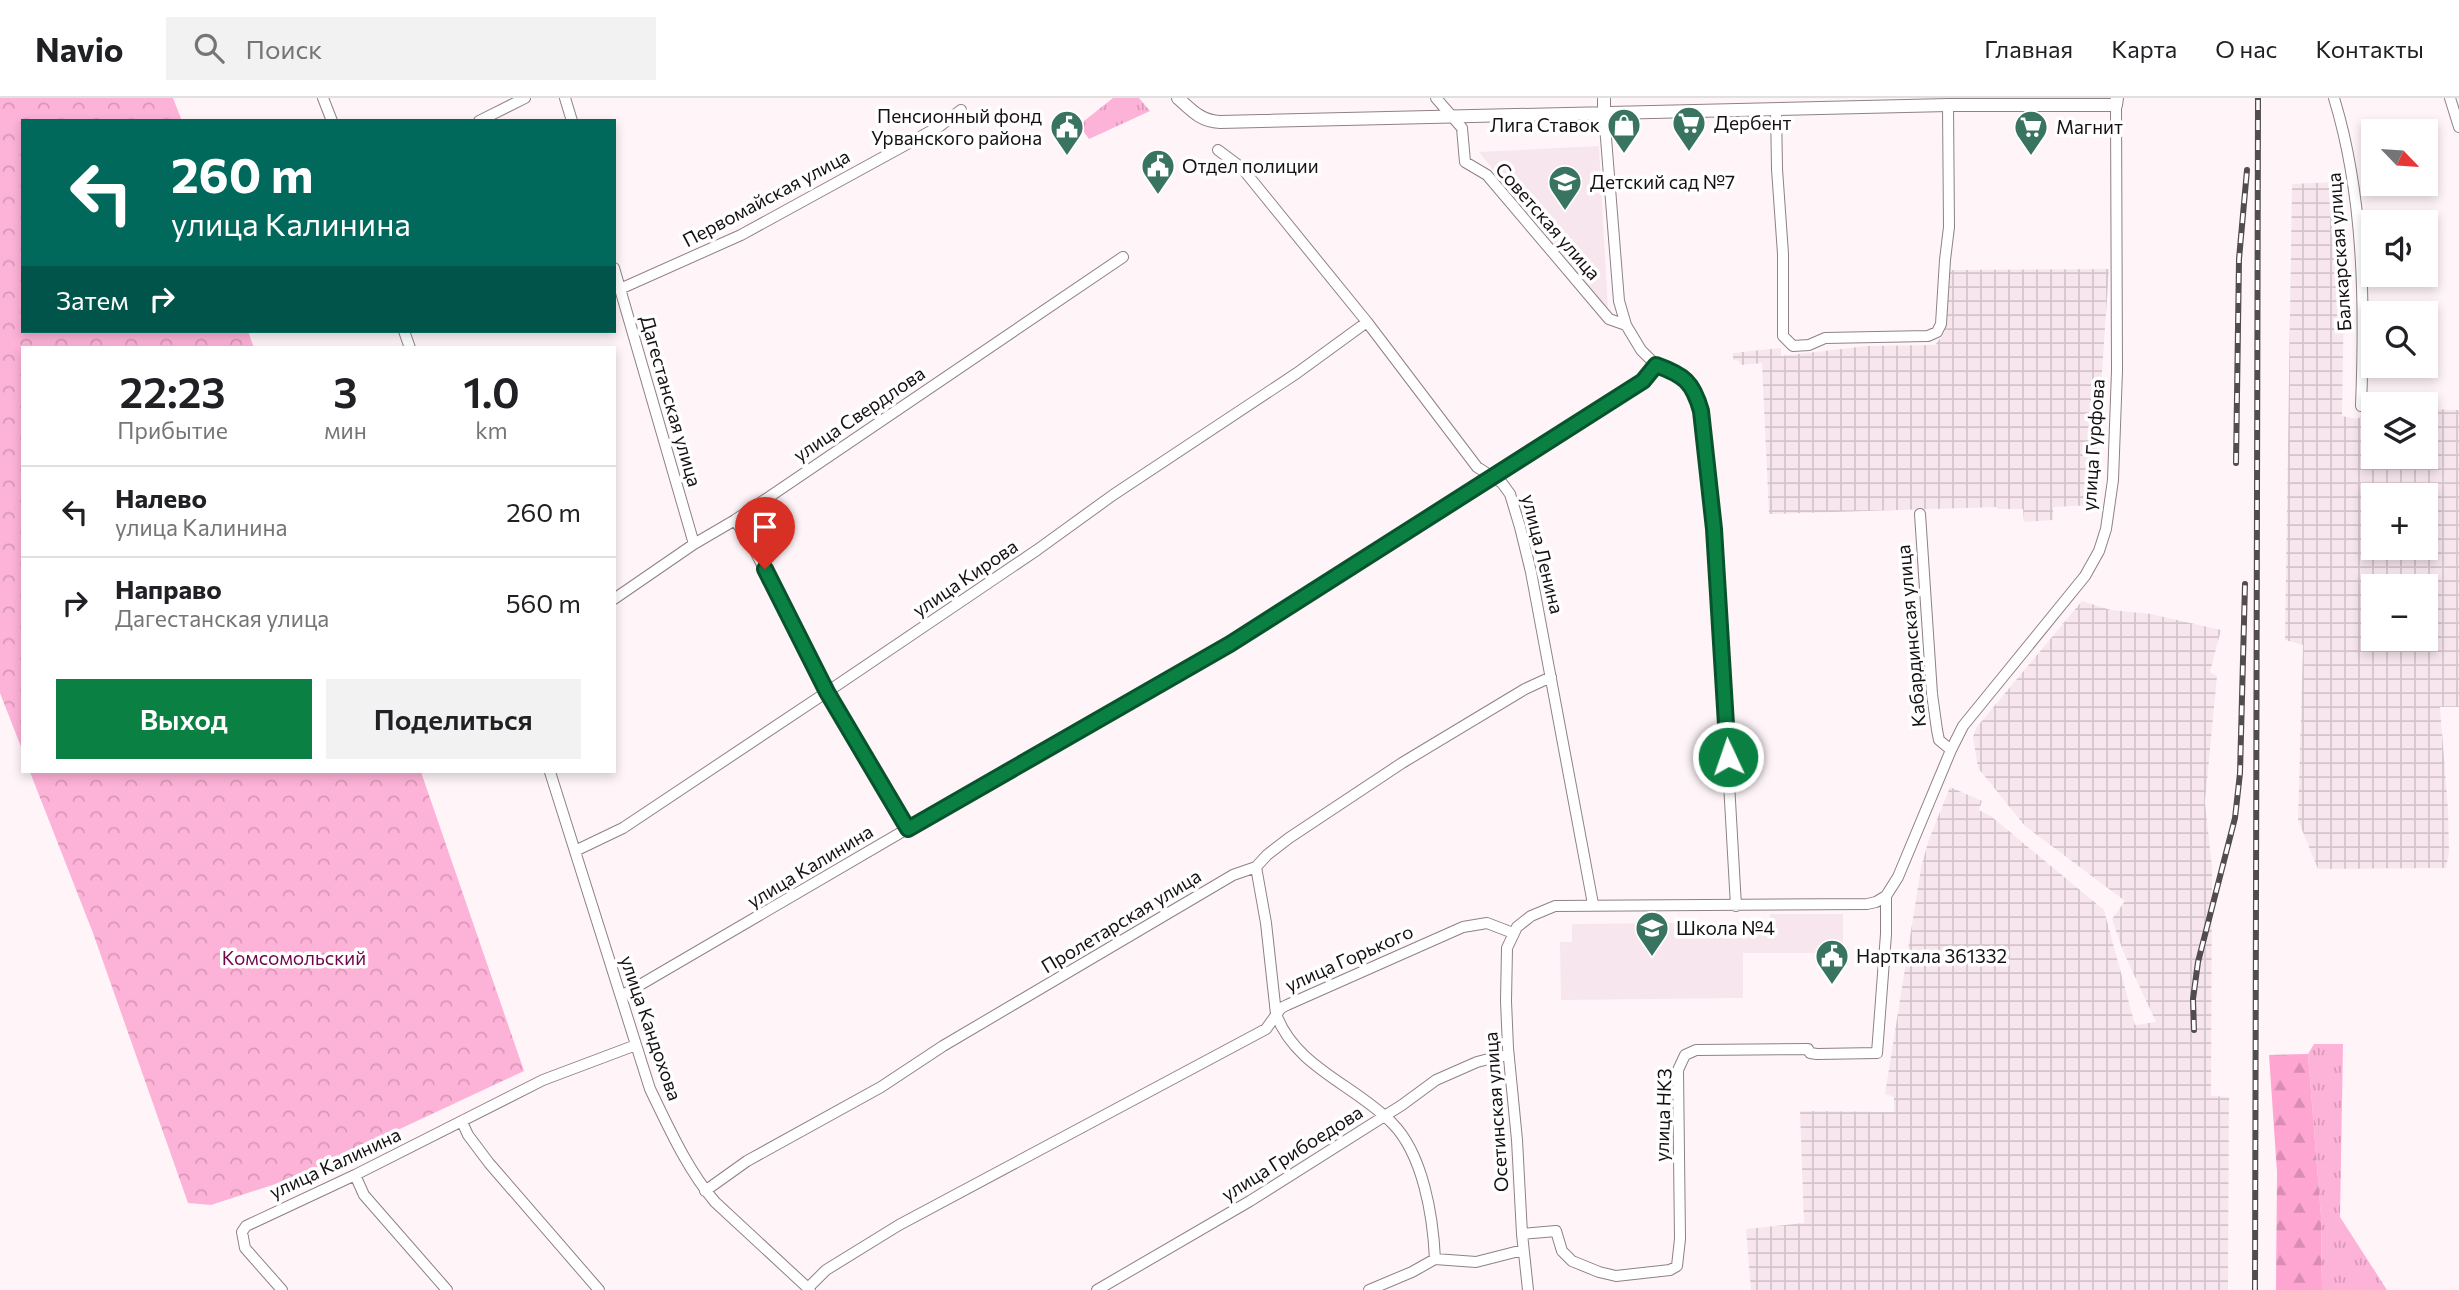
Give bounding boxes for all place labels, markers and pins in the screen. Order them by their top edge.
place label: Пенсионный фонд Урванского района [871,104,1042,149]
supermarket icon: Дербент [1670,104,1708,153]
shop icon: Лига Ставок [1605,106,1643,155]
public building icon: Пенсионный фонд Урванского района [1048,108,1086,157]
supermarket icon: Магнит [2012,108,2050,157]
place label: Дербент [1714,111,1791,134]
place label: Лига Ставок [1490,113,1600,136]
place label: Магнит [2056,115,2123,138]
public building icon: Отдел полиции [1139,147,1177,196]
place label: Отдел полиции [1182,154,1319,177]
school or university icon: Детский сад №7 [1546,163,1584,212]
place label: Детский сад №7 [1590,170,1735,193]
pin [735,497,795,569]
school or university icon: Школа №4 [1633,909,1671,958]
place label: Школа №4 [1676,916,1775,939]
public building icon: Нарткала 361332 [1813,937,1851,986]
place label: Нарткала 361332 [1856,944,2007,967]

